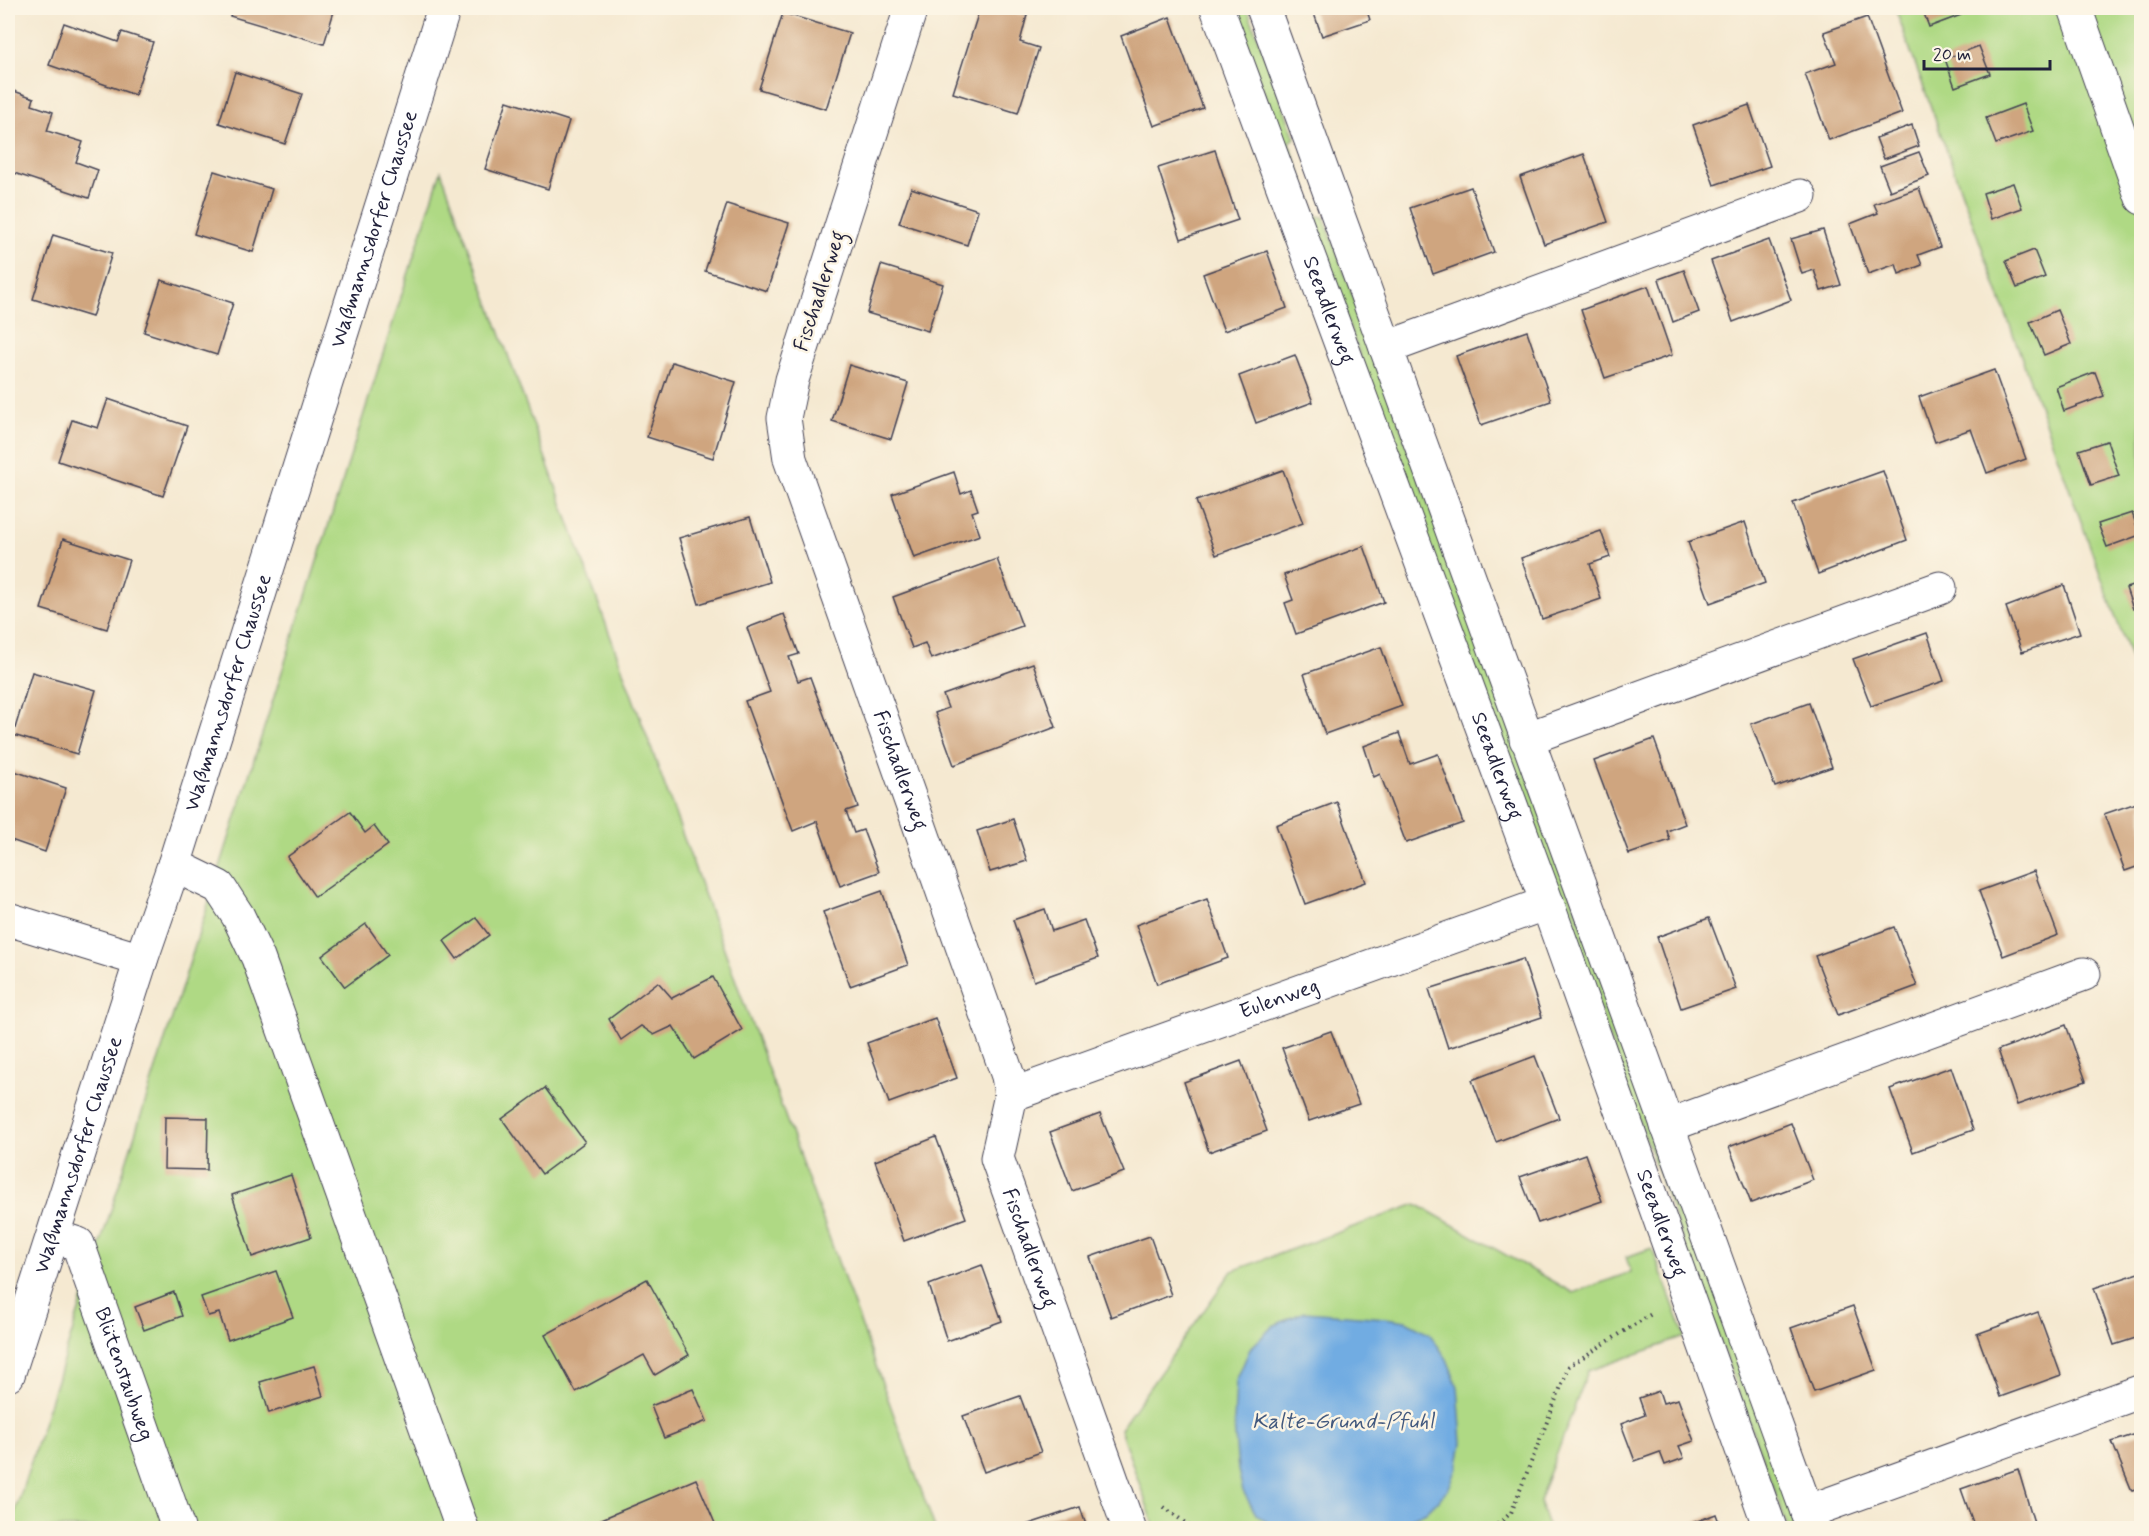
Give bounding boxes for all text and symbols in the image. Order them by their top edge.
scale bar [1924,33,2050,71]
text: 20 m [1933,43,1971,67]
street label: Waßmannsdorfer Chaussee [324,107,425,351]
street label: Fischadlerweg [787,227,855,356]
street label: Seeadlerweg [1296,252,1361,369]
street label: Waßmannsdorfer Chaussee [178,570,279,815]
street label: Fischadlerweg [866,706,934,835]
street label: Seeadlerweg [1464,708,1529,825]
street label: Eulenweg [1236,972,1323,1026]
street label: Waßmannsdorfer Chaussee [27,1033,130,1277]
street label: Seeadlerweg [1629,1165,1693,1282]
street label: Fischadlerweg [995,1185,1064,1313]
street label: Blütenstaubweg [87,1304,160,1445]
water label: Kalte-Grund-Pfuhl [1252,1408,1436,1436]

